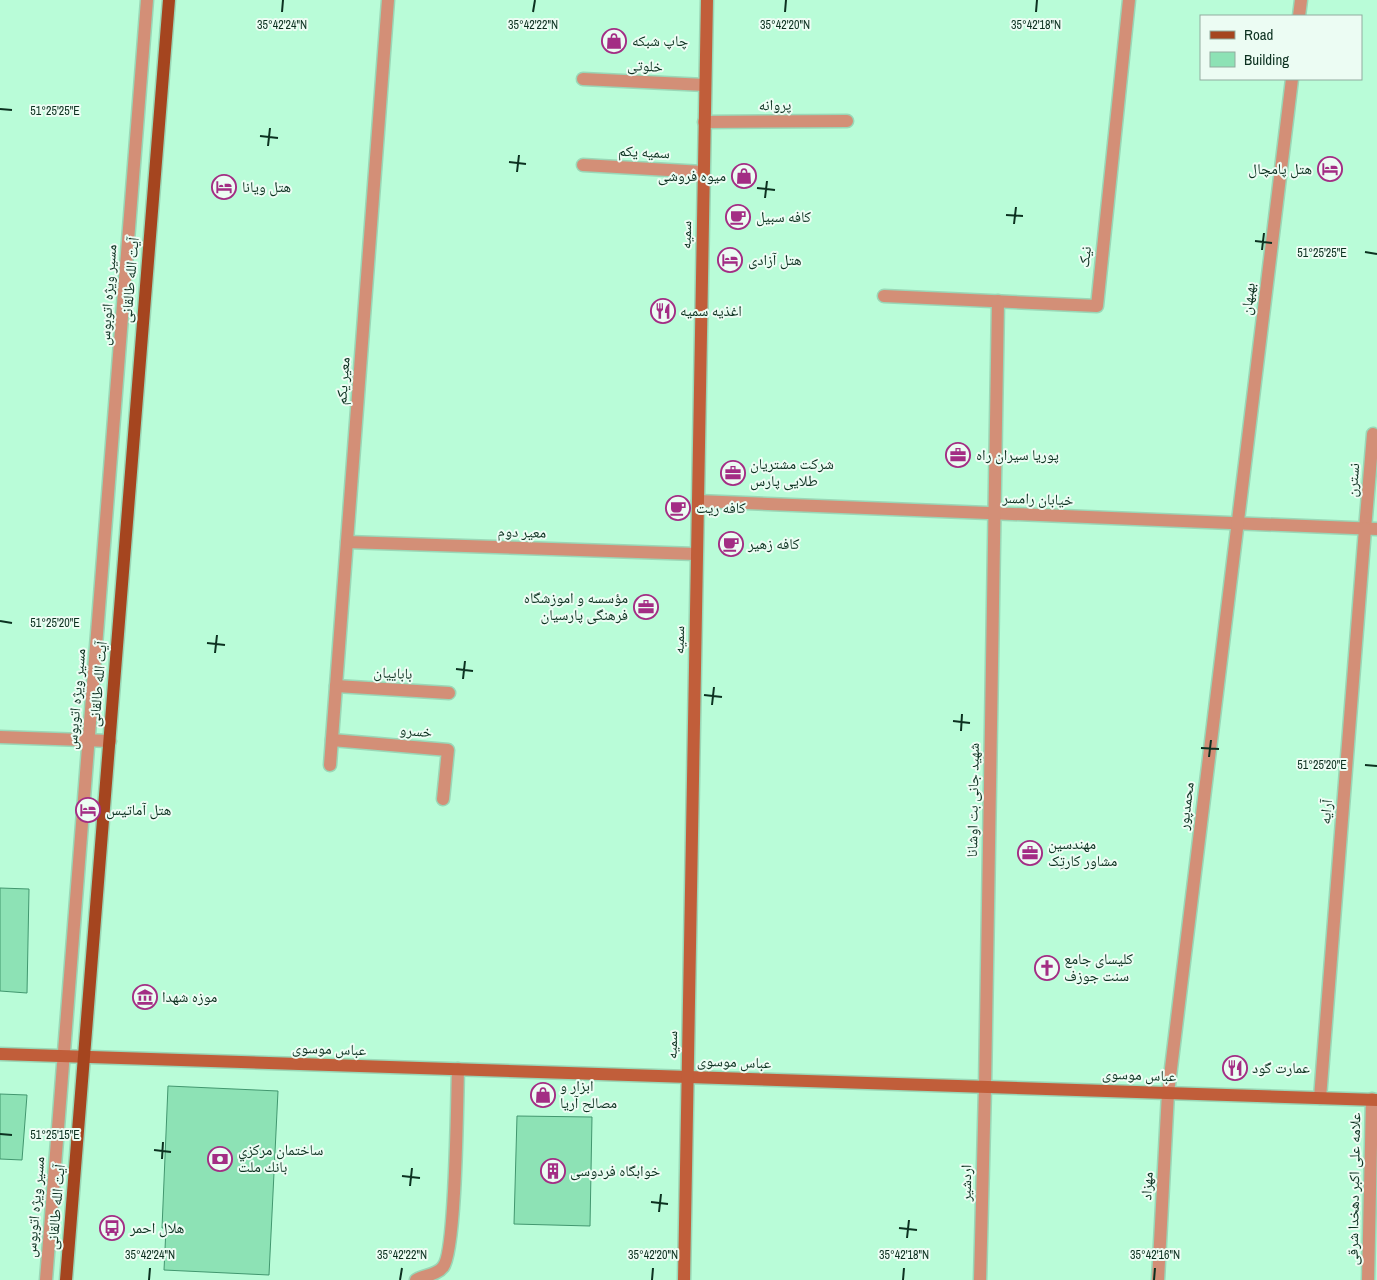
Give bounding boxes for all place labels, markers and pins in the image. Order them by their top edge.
shop icon: چاپ شبکه [601,28,627,54]
place label: چاپ شبکه [632,30,689,51]
hotel icon: هتل پامچال [1317,156,1343,182]
place label: هتل پامچال [1248,158,1312,179]
shop icon: میوه فروشی [731,163,757,189]
place label: میوه فروشی [658,165,726,186]
hotel icon: هتل ویانا [211,174,237,200]
place label: هتل ویانا [242,176,291,197]
cafe icon: کافه سبیل [725,204,751,230]
place label: کافه سبیل [756,206,811,227]
hotel icon: هتل آزادی [717,247,743,273]
place label: هتل آزادی [748,249,802,270]
restaurant icon: اغذیه سمیه [650,298,676,324]
place label: اغذیه سمیه [680,300,742,321]
office icon: پوریا سیران راه [945,442,971,468]
place label: پوریا سیران راه [976,444,1059,465]
place label: شرکت مشتریان طلایی پارس [750,453,834,491]
office icon: شرکت مشتریان طلایی پارس [720,460,746,486]
cafe icon: کافه ریت [665,495,691,521]
place label: کافه ریت [696,497,746,518]
cafe icon: کافه زهیر [718,531,744,557]
place label: کافه زهیر [747,533,799,554]
place label: مؤسسه و اموزشگاه فرهنگی پارسیان [524,587,628,625]
office icon: مؤسسه و اموزشگاه فرهنگی پارسیان [633,594,659,620]
hotel icon: هتل آماتیس [75,797,101,823]
place label: هتل آماتیس [106,799,171,820]
place label: مهندسین مشاور کارتِک [1048,833,1118,871]
office icon: مهندسین مشاور کارتِک [1017,840,1043,866]
place label: کلیسای جامع سنت جوزف [1064,948,1133,986]
church icon: کلیسای جامع سنت جوزف [1034,955,1060,981]
museum icon: موزه شهدا [132,984,158,1010]
place label: موزه شهدا [162,986,218,1007]
restaurant icon: عمارت گود [1222,1055,1248,1081]
place label: عمارت گود [1252,1057,1310,1078]
place label: ابزار و مصالح آریا [560,1075,617,1113]
shop icon: ابزار و مصالح آریا [530,1082,556,1108]
place label: ساختمان مركزي بانك ملت [238,1139,323,1177]
bank icon: ساختمان مركزي بانك ملت [207,1146,233,1172]
building icon: خوابگاه فردوسی [540,1158,566,1184]
place label: خوابگاه فردوسی [570,1160,661,1181]
bus stop icon: هلال احمر [99,1215,125,1241]
place label: هلال احمر [129,1217,184,1238]

